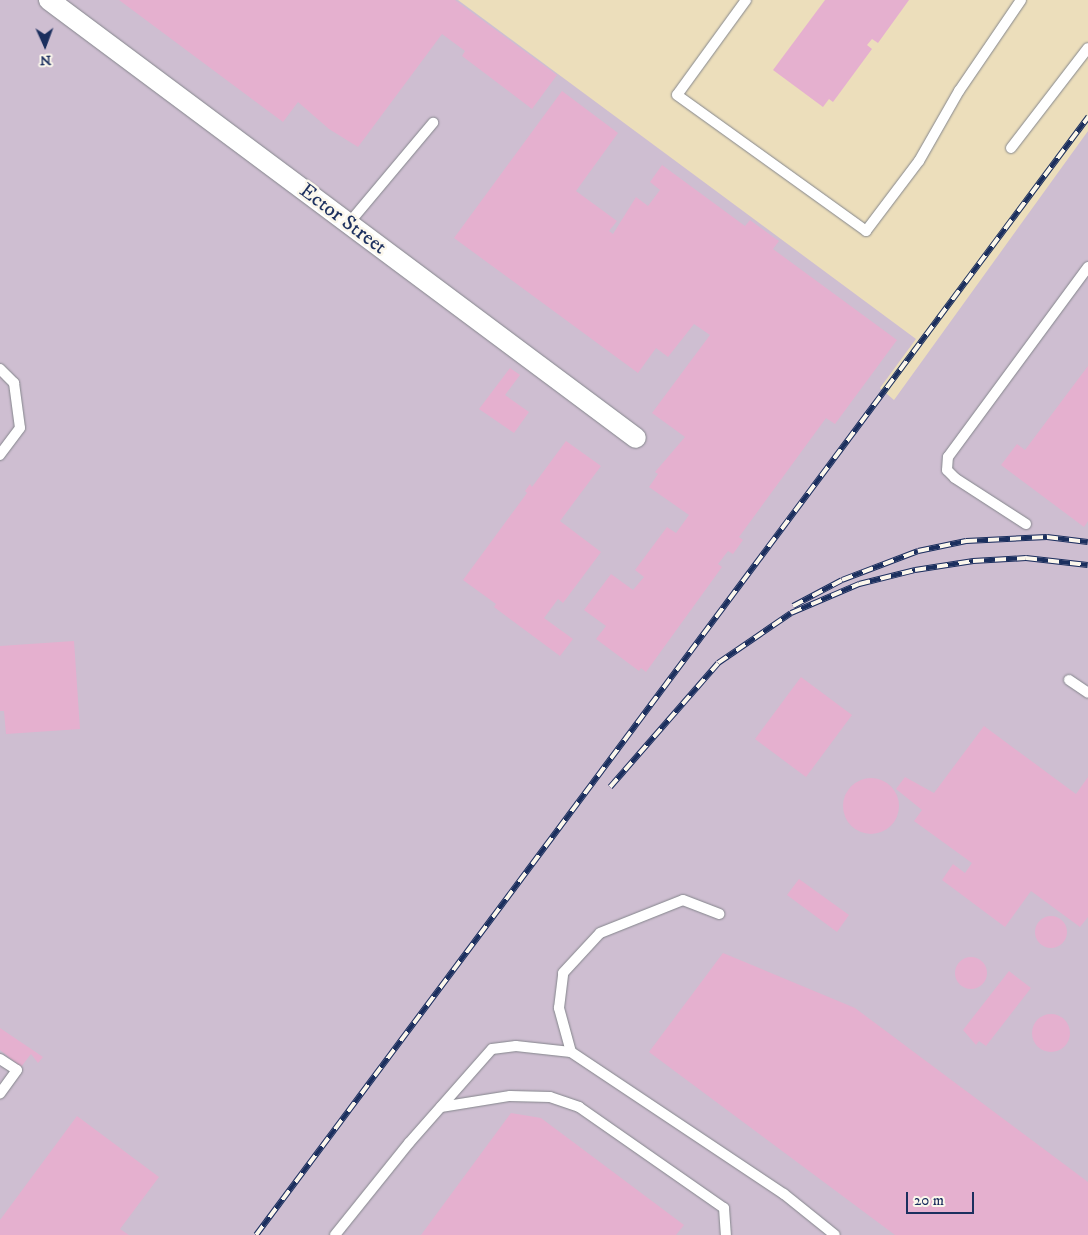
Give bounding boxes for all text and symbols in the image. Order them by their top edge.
north arrow [20,20,70,70]
text: N [39,51,52,69]
street label: Ector Street [294,178,392,260]
scale bar [908,1182,976,1214]
text: 20 m [914,1191,944,1210]

